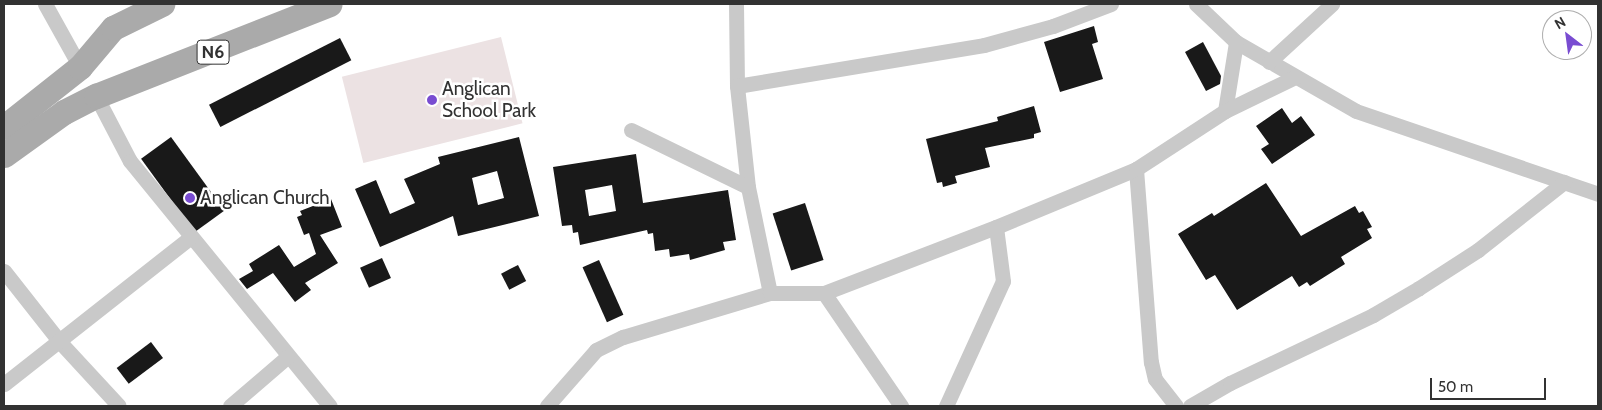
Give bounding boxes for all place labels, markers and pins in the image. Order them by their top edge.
place label: Anglican School Park [442,78,536,122]
marker: Anglican School Park [426,94,438,106]
place label: Anglican Church [200,187,330,209]
marker: Anglican Church [184,192,196,204]

